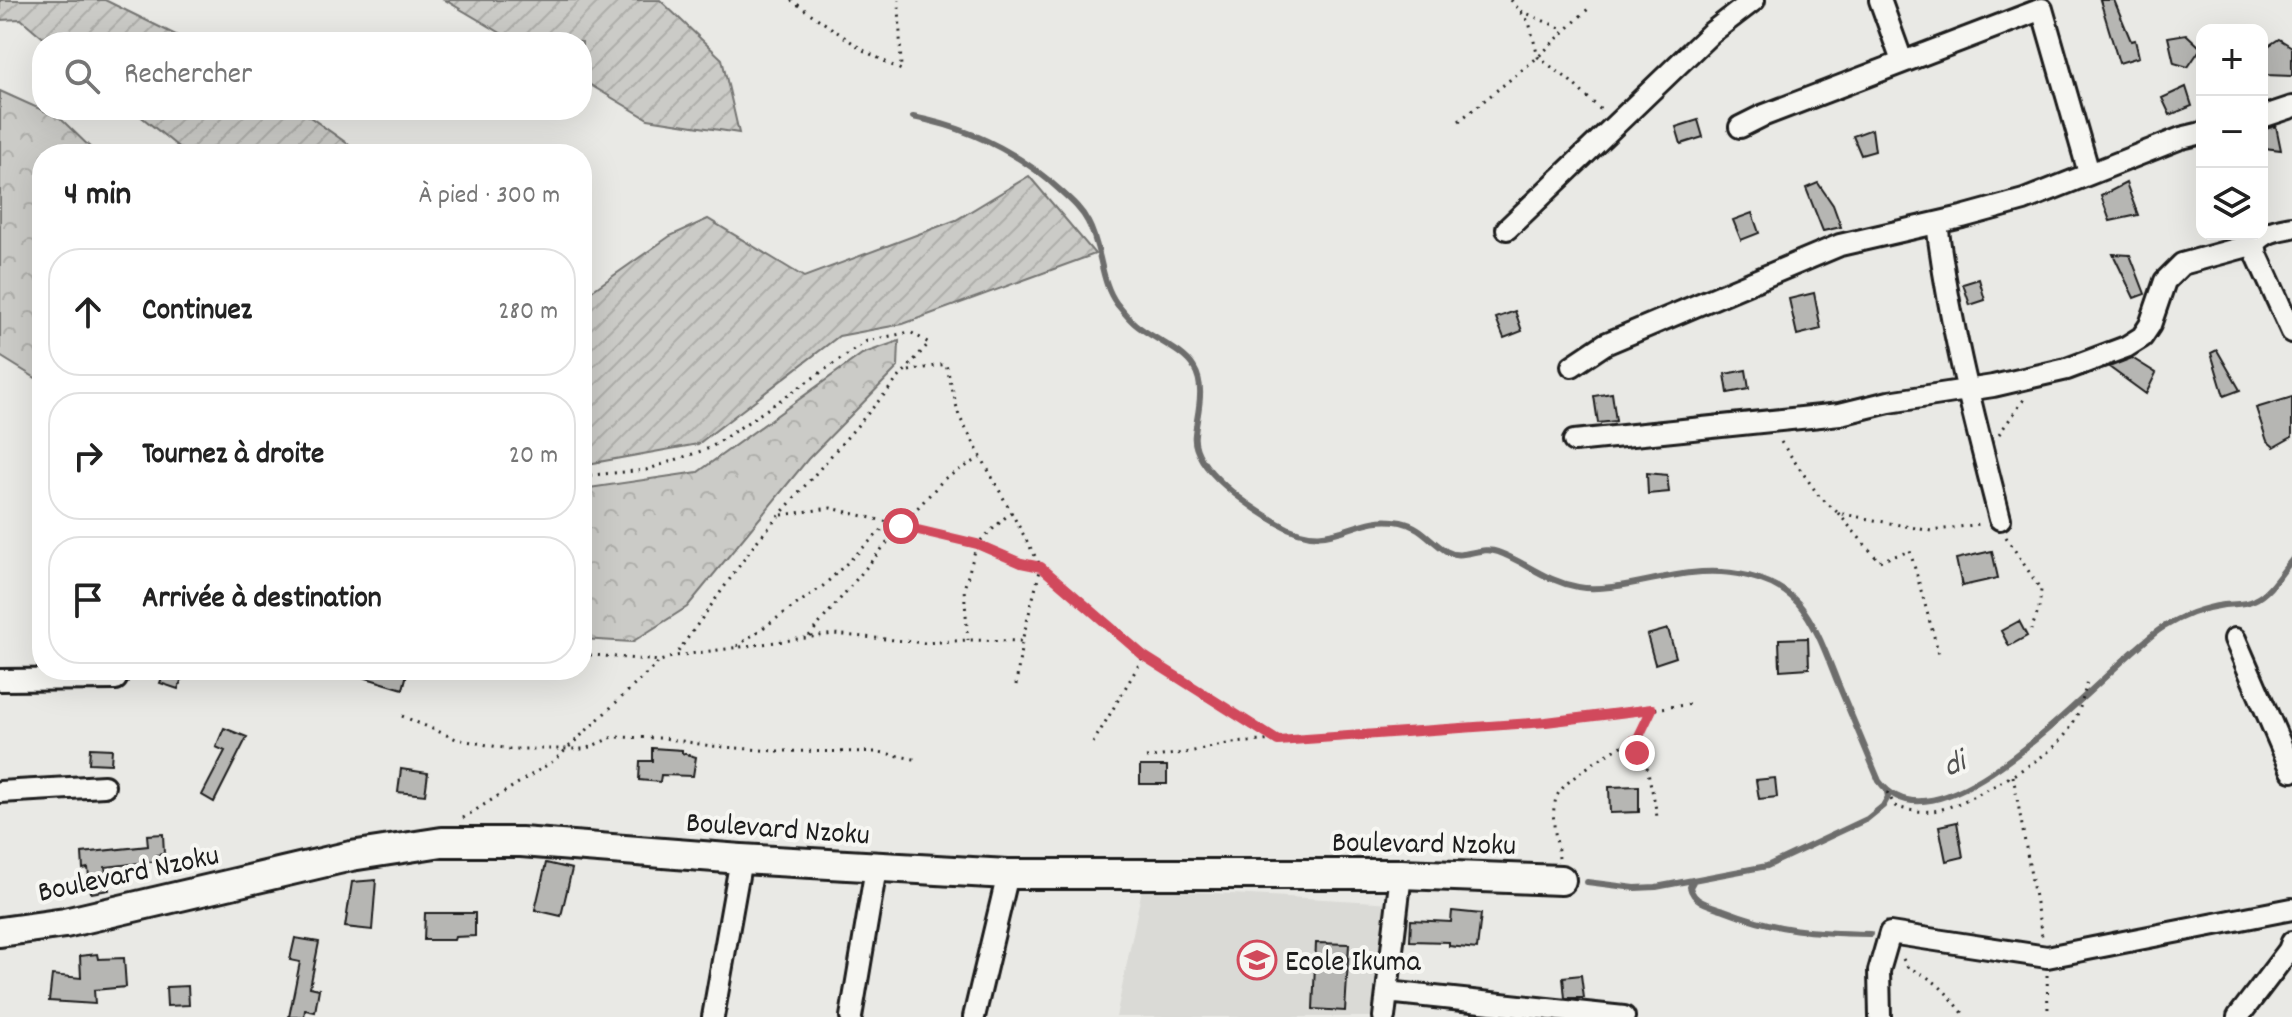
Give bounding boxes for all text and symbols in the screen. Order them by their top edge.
map controls [2196,24,2268,240]
button: + [2196,24,2268,96]
search box [32,32,592,120]
icon: search [60,54,104,98]
text: Rechercher [124,55,252,98]
button: − [2196,96,2268,168]
button: layers [2196,168,2268,240]
text: 4 min [64,172,131,221]
text: À pied · 300 m [419,178,560,215]
icon: ahead [66,290,110,334]
text: Continuez [142,291,252,334]
text: 280 m [498,294,558,331]
icon: right [66,434,110,478]
text: Tournez à droite [142,435,324,478]
text: 20 m [509,438,558,475]
route start [883,508,919,544]
icon: arrive [66,578,110,622]
text: Arrivée à destination [142,579,382,622]
route end [1619,735,1655,771]
water label: di [1936,739,1978,792]
street label: Boulevard Nzoku [684,804,871,859]
street label: Boulevard Nzoku [1331,823,1516,870]
street label: Boulevard Nzoku [34,836,224,917]
school or university icon: Ecole Ikuma [1236,939,1278,981]
place label: Ecole Ikuma [1285,943,1421,986]

